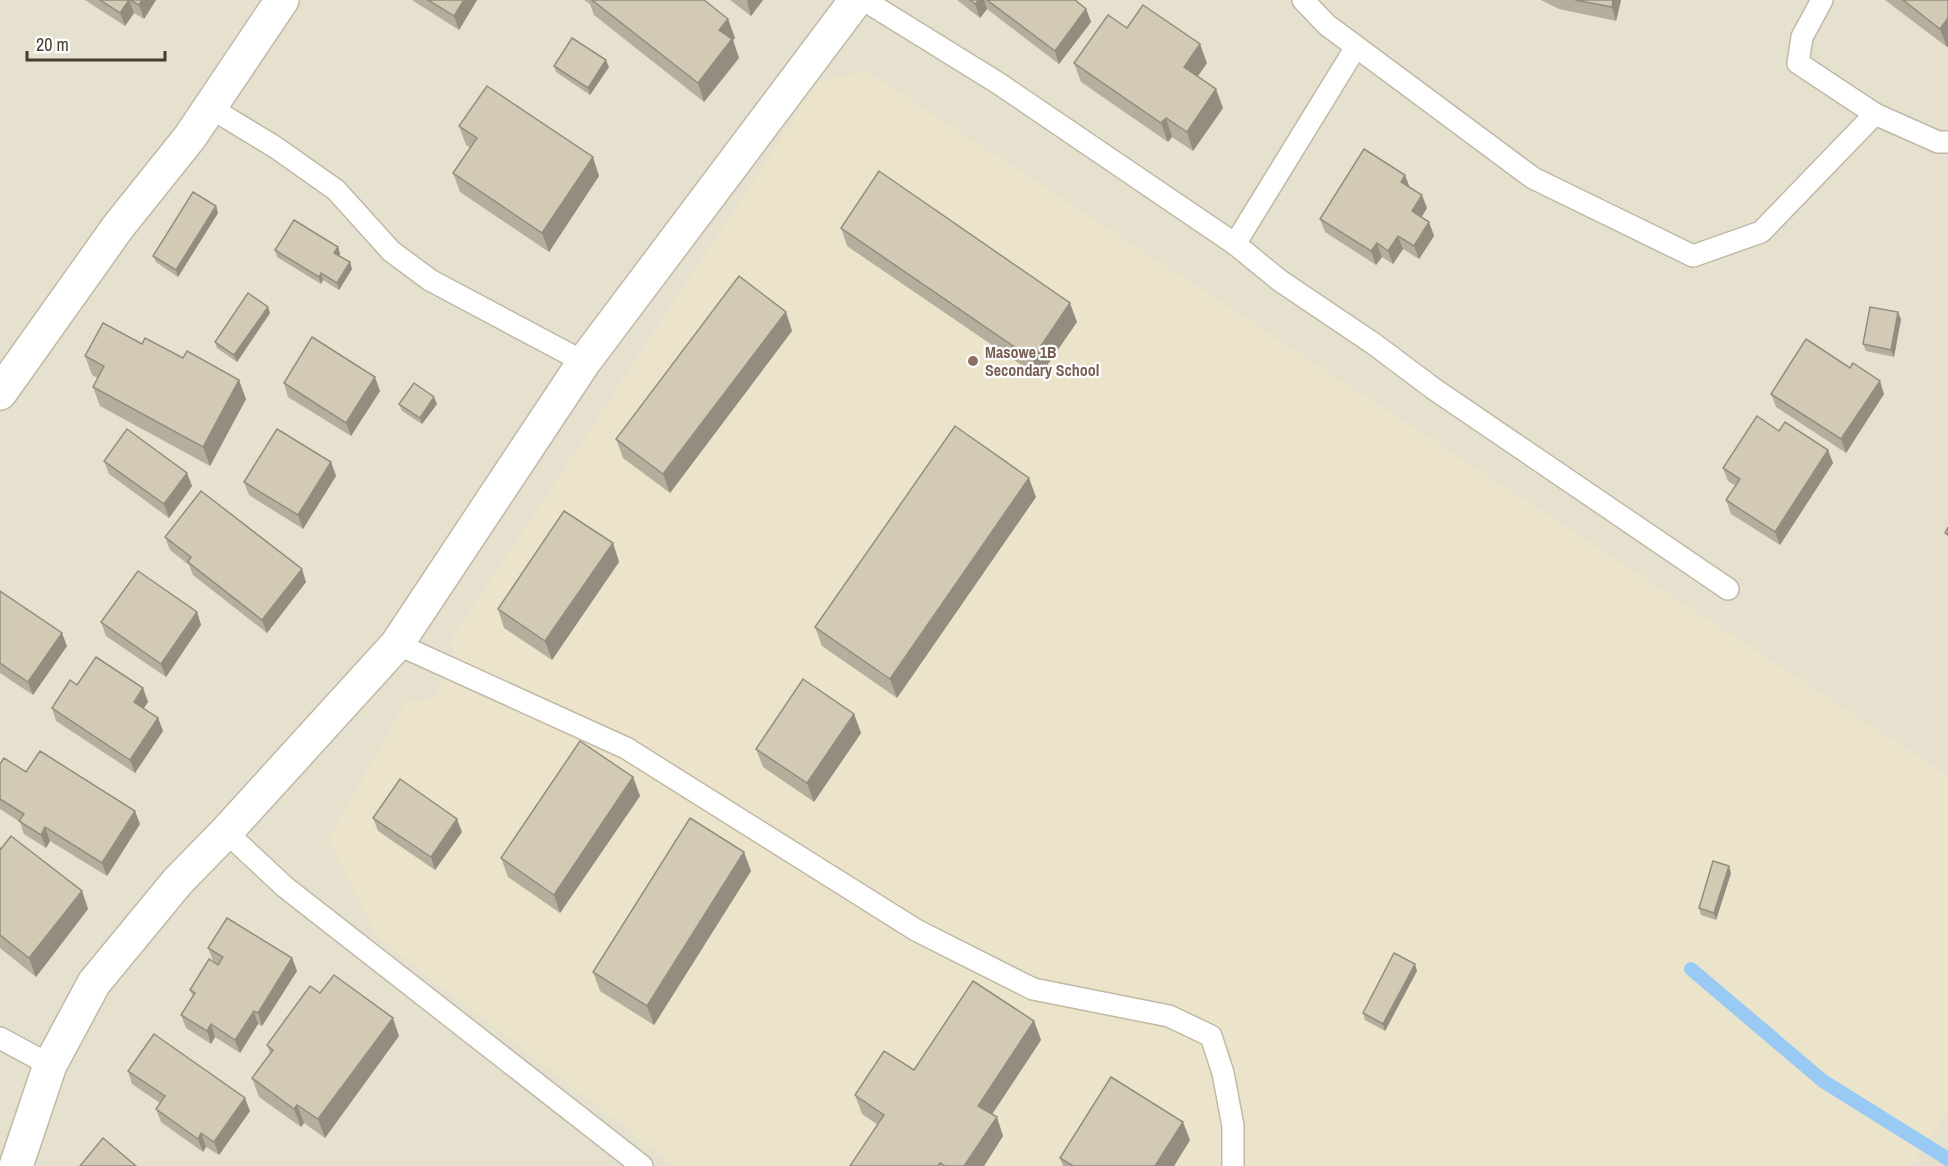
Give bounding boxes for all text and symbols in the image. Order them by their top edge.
scale bar [27,24,165,62]
text: 20 m [36,32,69,57]
place label: Masowe 1B Secondary School [985,341,1099,381]
marker: Masowe 1B Secondary School [966,354,980,368]

